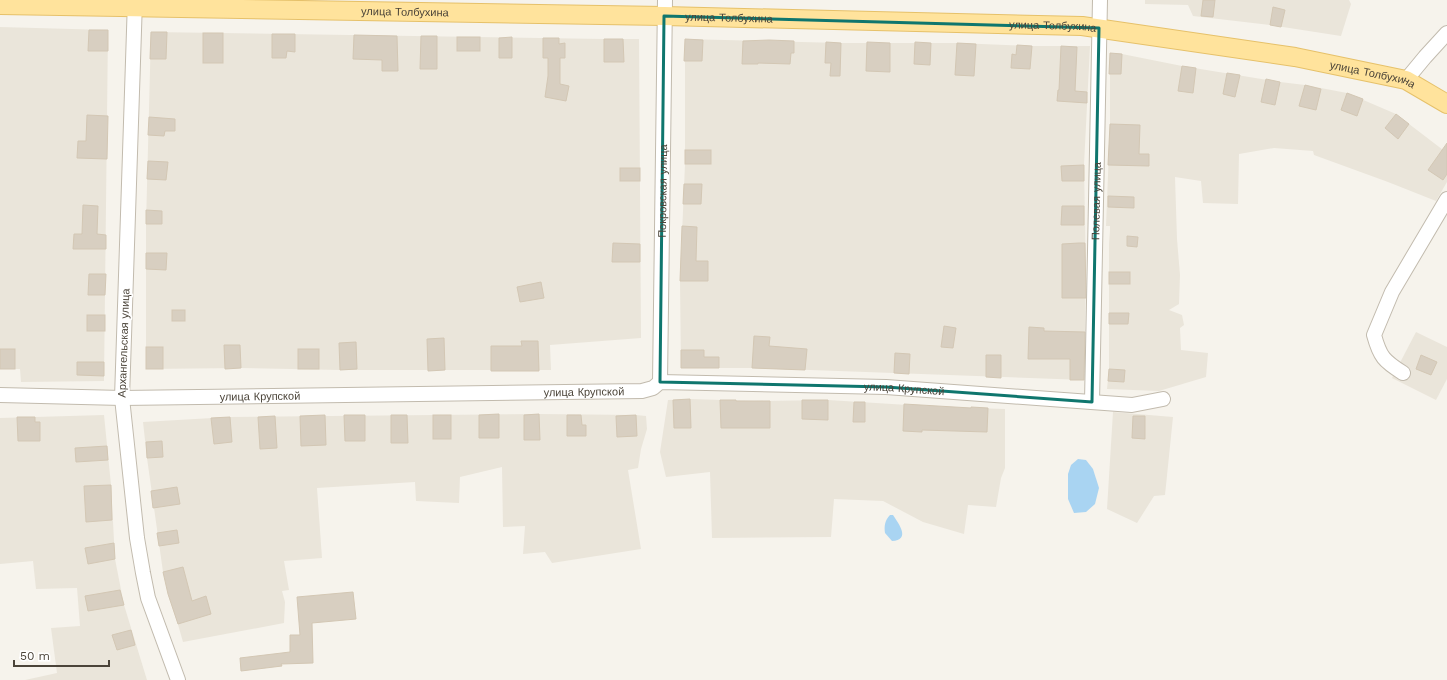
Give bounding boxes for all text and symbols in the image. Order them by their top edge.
street label: улица Толбухина [361,4,450,19]
street label: улица Толбухина [685,10,774,25]
street label: улица Толбухина [1009,18,1098,35]
street label: улица Толбухина [1329,58,1419,91]
street label: Покровская улица [655,143,670,238]
street label: Полевая улица [1089,161,1103,240]
street label: Архангельская улица [116,287,132,398]
street label: улица Крупской [864,380,945,398]
street label: улица Крупской [544,385,624,399]
street label: улица Крупской [220,389,300,403]
scale bar [14,642,109,668]
text: 50 m [20,649,50,663]

